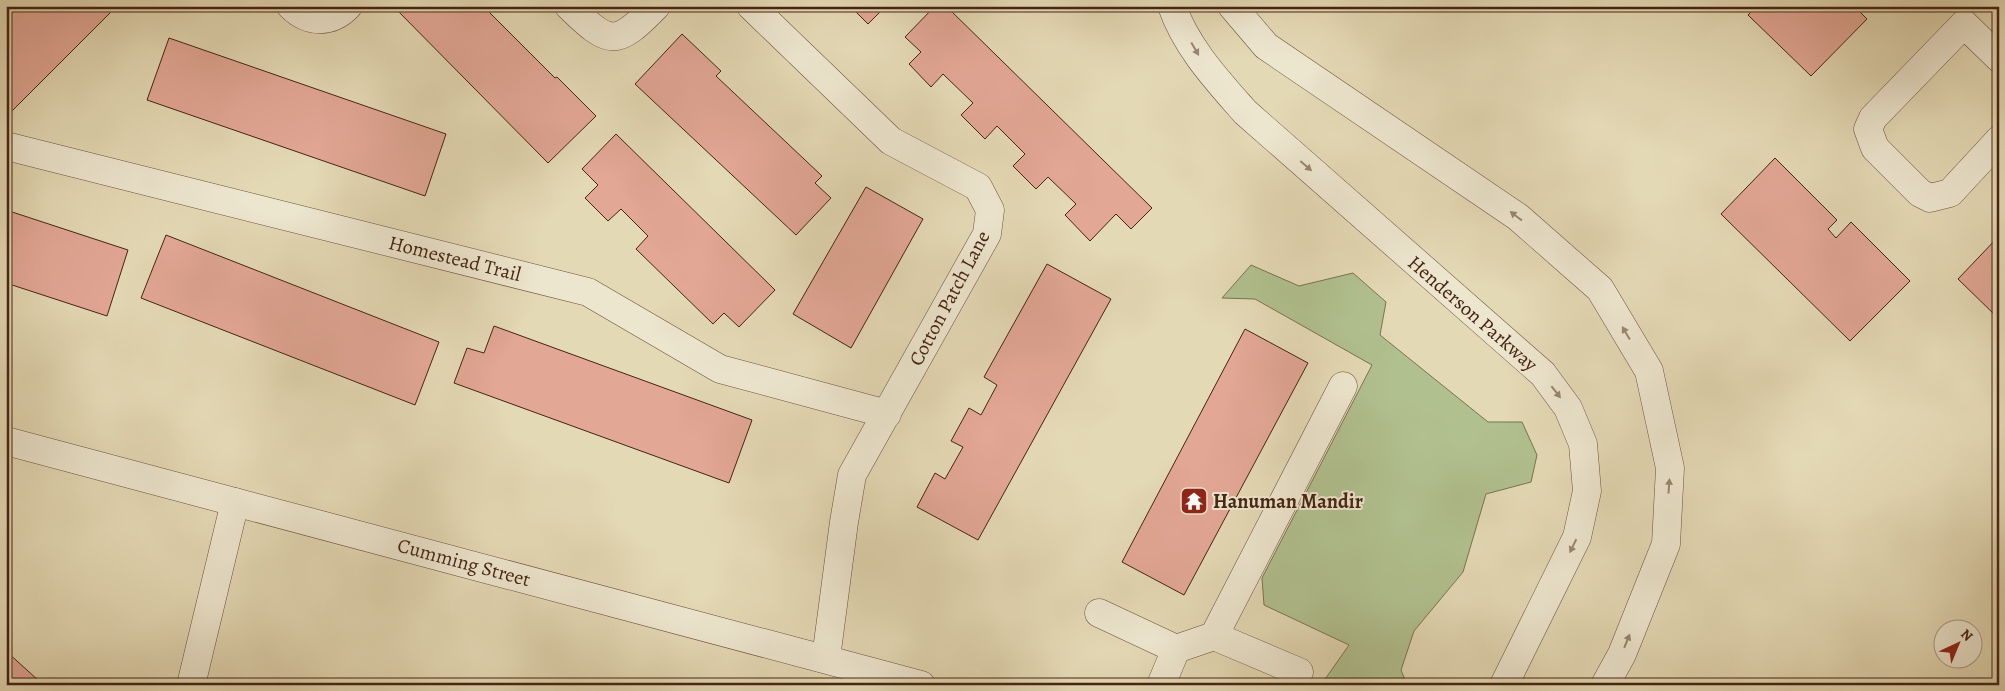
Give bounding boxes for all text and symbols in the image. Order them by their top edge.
one-way arrow [1190,43,1199,56]
one-way arrow [1300,160,1312,172]
one-way arrow [1509,211,1522,221]
street label: Cotton Patch Lane [902,226,996,370]
street label: Homestead Trail [386,229,524,288]
street label: Henderson Parkway [1402,249,1544,378]
one-way arrow [1621,326,1630,339]
one-way arrow [1551,385,1562,398]
one-way arrow [1666,478,1674,494]
temple icon: Hanuman Mandir [1179,486,1209,516]
place label: Hanuman Mandir [1213,488,1363,515]
street label: Cumming Street [395,532,534,593]
one-way arrow [1569,538,1577,553]
north arrow [1932,618,1982,668]
text: N [1956,625,1977,645]
one-way arrow [1623,634,1631,648]

